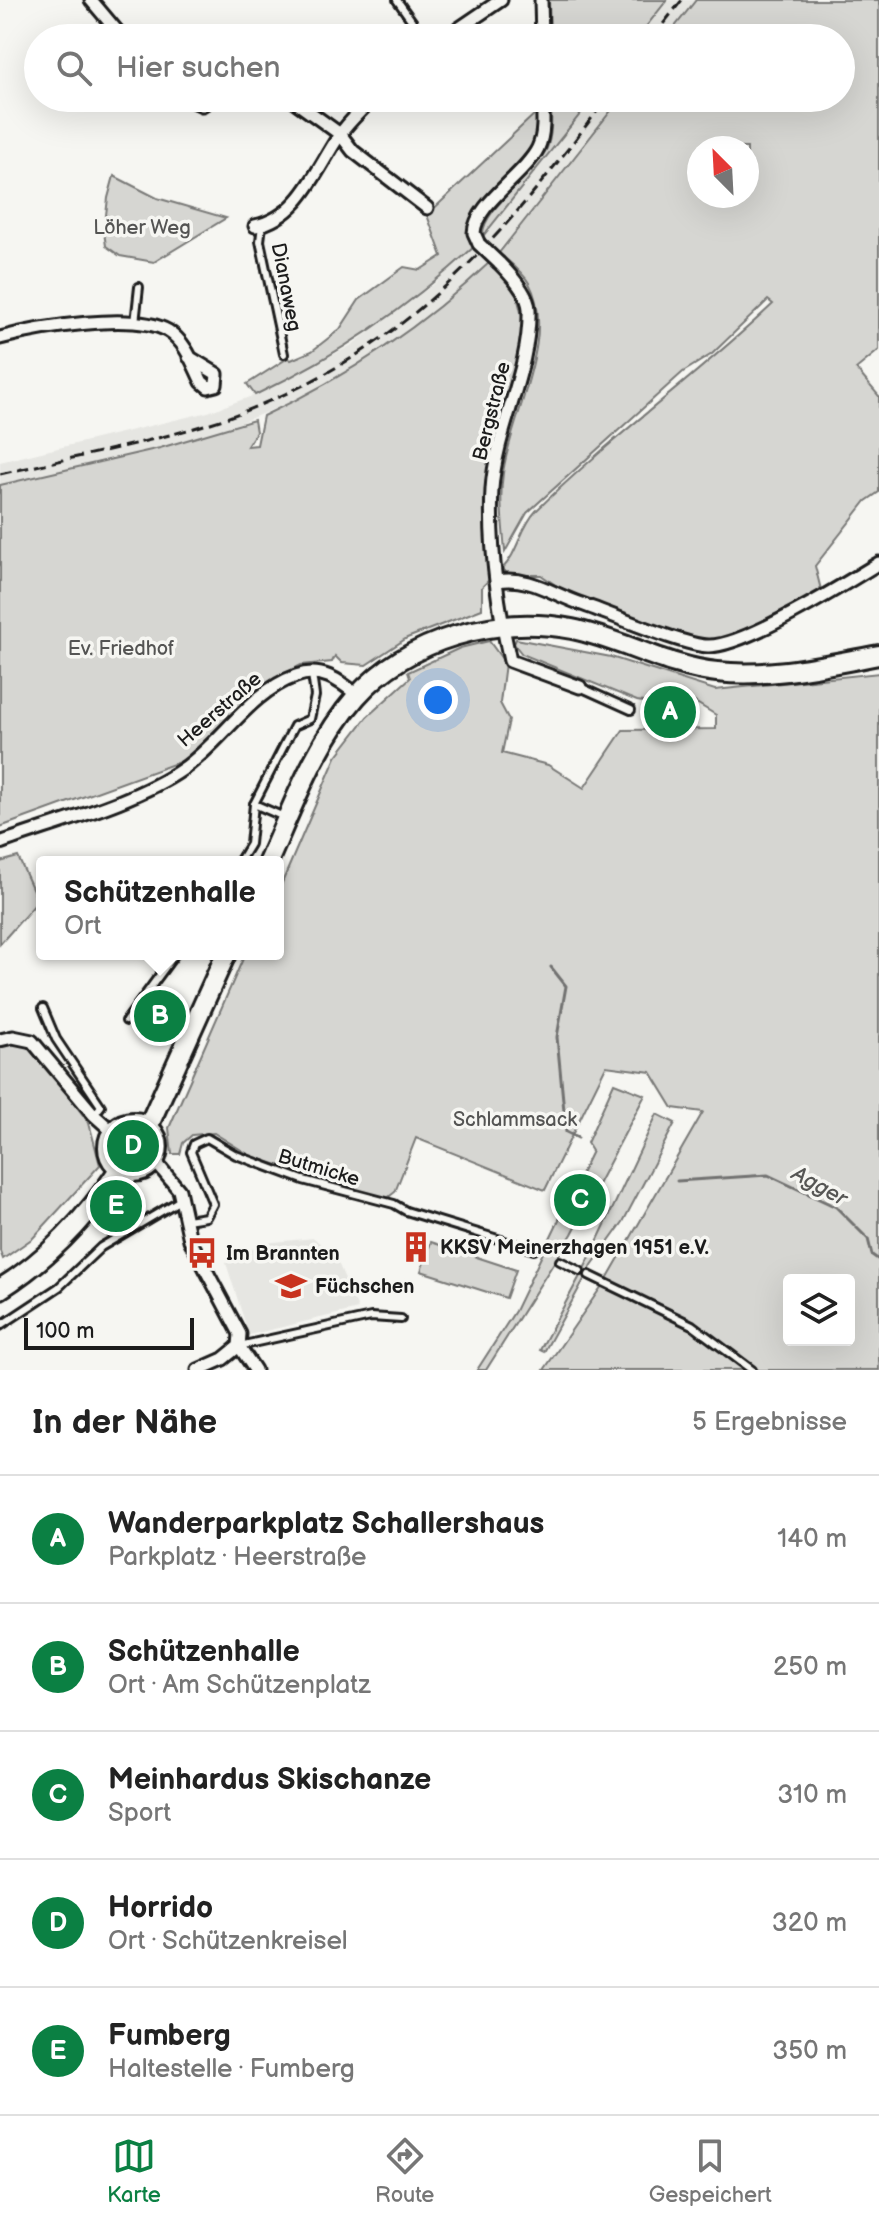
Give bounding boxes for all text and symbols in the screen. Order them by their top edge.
search box [24,24,855,112]
icon: search [52,46,96,90]
text: Hier suchen [116,50,281,86]
north arrow [687,136,759,208]
park label: Löher Weg [93,216,191,240]
street label: Dianaweg [266,241,306,334]
street label: Bergstraße [468,359,516,463]
park label: Ev. Friedhof [68,637,174,661]
street label: Heerstraße [173,667,266,753]
your location [418,680,458,720]
pin: A [644,682,696,742]
popup [36,856,284,960]
text: Schützenhalle [64,875,256,911]
text: Ort [64,911,102,942]
pin: B [134,986,186,1046]
park label: Schlammsack [453,1108,577,1132]
pin: D [107,1116,159,1176]
street label: Butmicke [275,1144,363,1192]
water label: Agger [786,1160,853,1213]
pin: C [554,1170,606,1230]
pin: E [90,1176,142,1236]
building icon: KKSV Meinerzhagen 1951 e.V. [399,1230,433,1264]
bus stop icon: Im Brannten [185,1236,219,1270]
place label: KKSV Meinerzhagen 1951 e.V. [440,1236,709,1260]
place label: Im Brannten [226,1242,340,1266]
school or university icon: Füchschen [274,1269,308,1303]
map controls [783,1274,855,1346]
button: layers [783,1274,855,1346]
place label: Füchschen [315,1275,415,1299]
scale bar [24,1314,194,1350]
text: 100 m [36,1318,95,1345]
text: In der Nähe [32,1402,217,1443]
text: 5 Ergebnisse [692,1407,847,1438]
text: Wanderparkplatz Schallershaus [108,1506,544,1542]
text: A [50,1524,66,1555]
text: 140 m [777,1524,847,1555]
text: Parkplatz · Heerstraße [108,1542,367,1573]
text: Schützenhalle [108,1634,300,1670]
text: B [49,1652,67,1683]
text: 250 m [773,1652,847,1683]
text: Ort · Am Schützenplatz [108,1670,371,1701]
text: Meinhardus Skischanze [108,1762,431,1798]
text: C [49,1780,67,1811]
text: 310 m [777,1780,847,1811]
text: Sport [108,1798,171,1829]
text: Horrido [108,1890,213,1926]
text: D [49,1908,67,1939]
text: 320 m [772,1908,847,1939]
text: Ort · Schützenkreisel [108,1926,348,1957]
text: Fumberg [108,2018,231,2054]
text: E [50,2036,66,2067]
text: 350 m [772,2036,847,2067]
text: Haltestelle · Fumberg [108,2054,355,2085]
tab: Karte [107,2134,161,2209]
tab: Route [375,2134,434,2209]
tab: Gespeichert [649,2134,772,2209]

